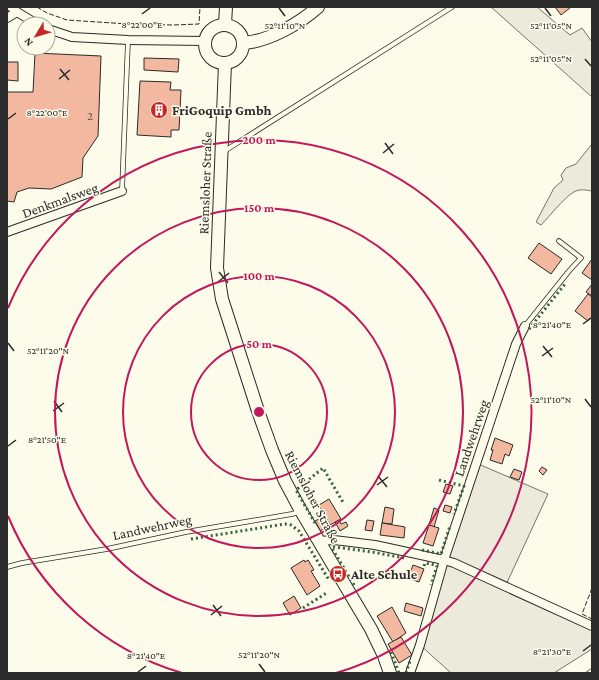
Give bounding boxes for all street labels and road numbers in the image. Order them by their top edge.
street label: Riemsloher Straße [195,131,215,235]
street label: Denkmalsweg [20,179,100,221]
street label: Landwehrweg [450,397,492,479]
street label: Riemsloher Straße [282,448,344,546]
street label: Landwehrweg [111,511,193,543]

